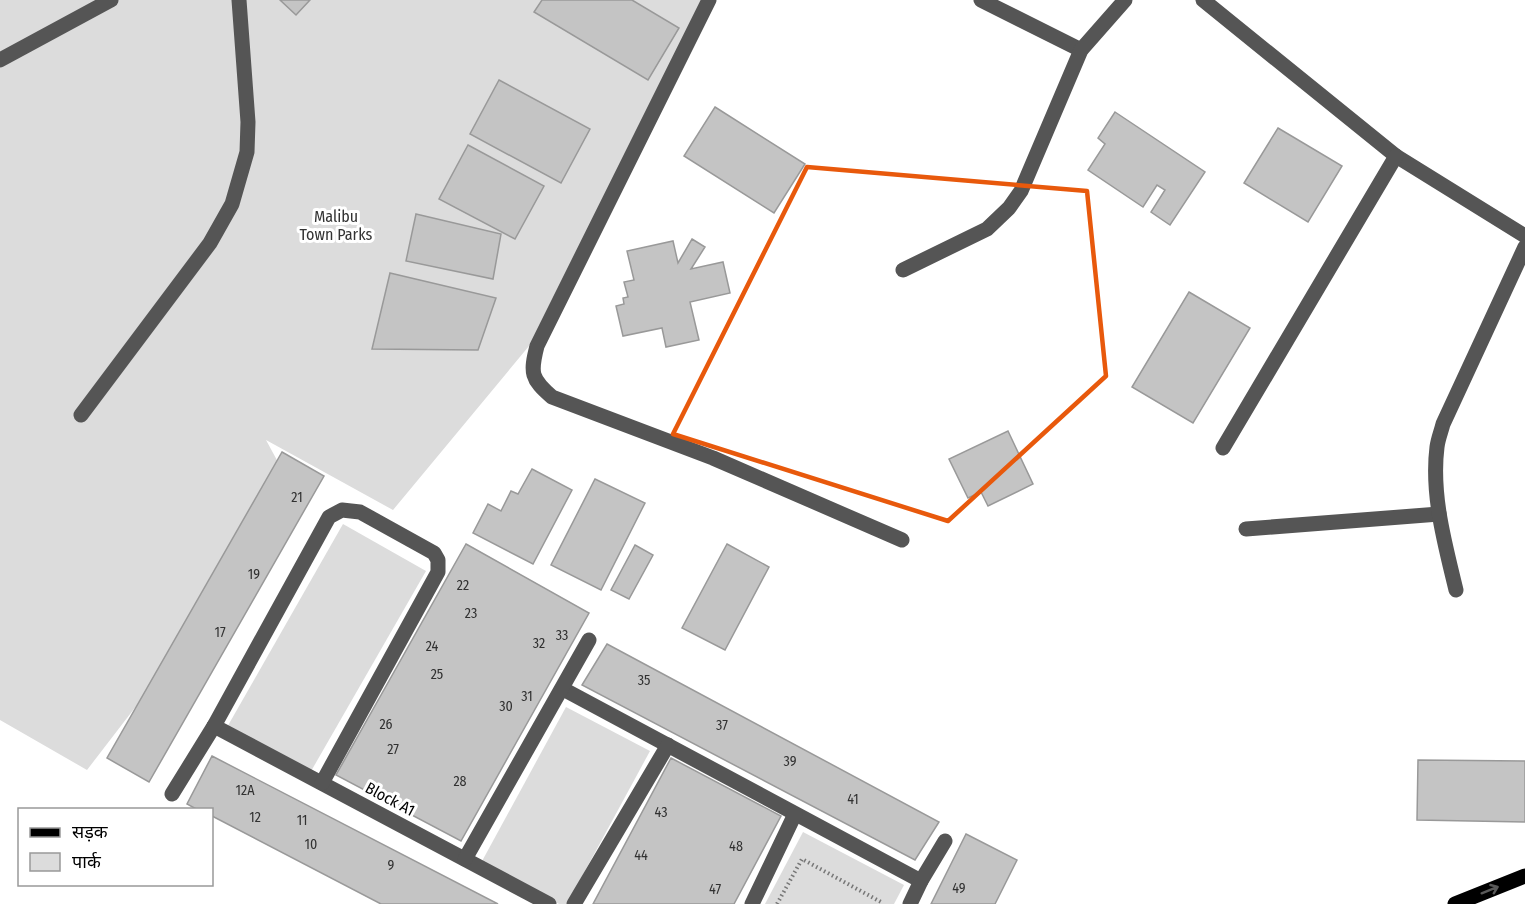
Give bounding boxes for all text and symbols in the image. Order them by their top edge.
park label: Malibu Town Parks [300,207,373,244]
house number: 21 [291,489,303,506]
house number: 19 [248,566,260,583]
house number: 22 [457,577,469,594]
house number: 23 [465,605,477,622]
house number: 17 [214,624,226,641]
house number: 33 [556,627,568,644]
house number: 32 [533,635,545,652]
house number: 24 [426,638,439,655]
house number: 25 [431,666,443,683]
house number: 35 [638,672,650,689]
house number: 31 [521,688,533,705]
house number: 30 [499,698,513,715]
house number: 26 [379,716,393,733]
house number: 37 [716,717,728,734]
house number: 27 [387,741,399,758]
house number: 39 [784,753,797,770]
house number: 28 [453,773,467,790]
street label: Block A1 [362,778,418,820]
house number: 12A [236,782,255,799]
house number: 41 [847,791,859,808]
house number: 43 [655,804,667,821]
legend [18,808,213,886]
house number: 12 [249,809,261,826]
house number: 11 [297,812,307,829]
text: सड़क [72,821,109,843]
house number: 10 [305,836,317,853]
house number: 48 [729,838,743,855]
house number: 44 [634,847,648,864]
text: पार्क [72,851,102,873]
house number: 9 [388,857,395,874]
house number: 49 [952,880,966,897]
house number: 47 [709,881,721,898]
one-way arrow [1480,884,1499,895]

